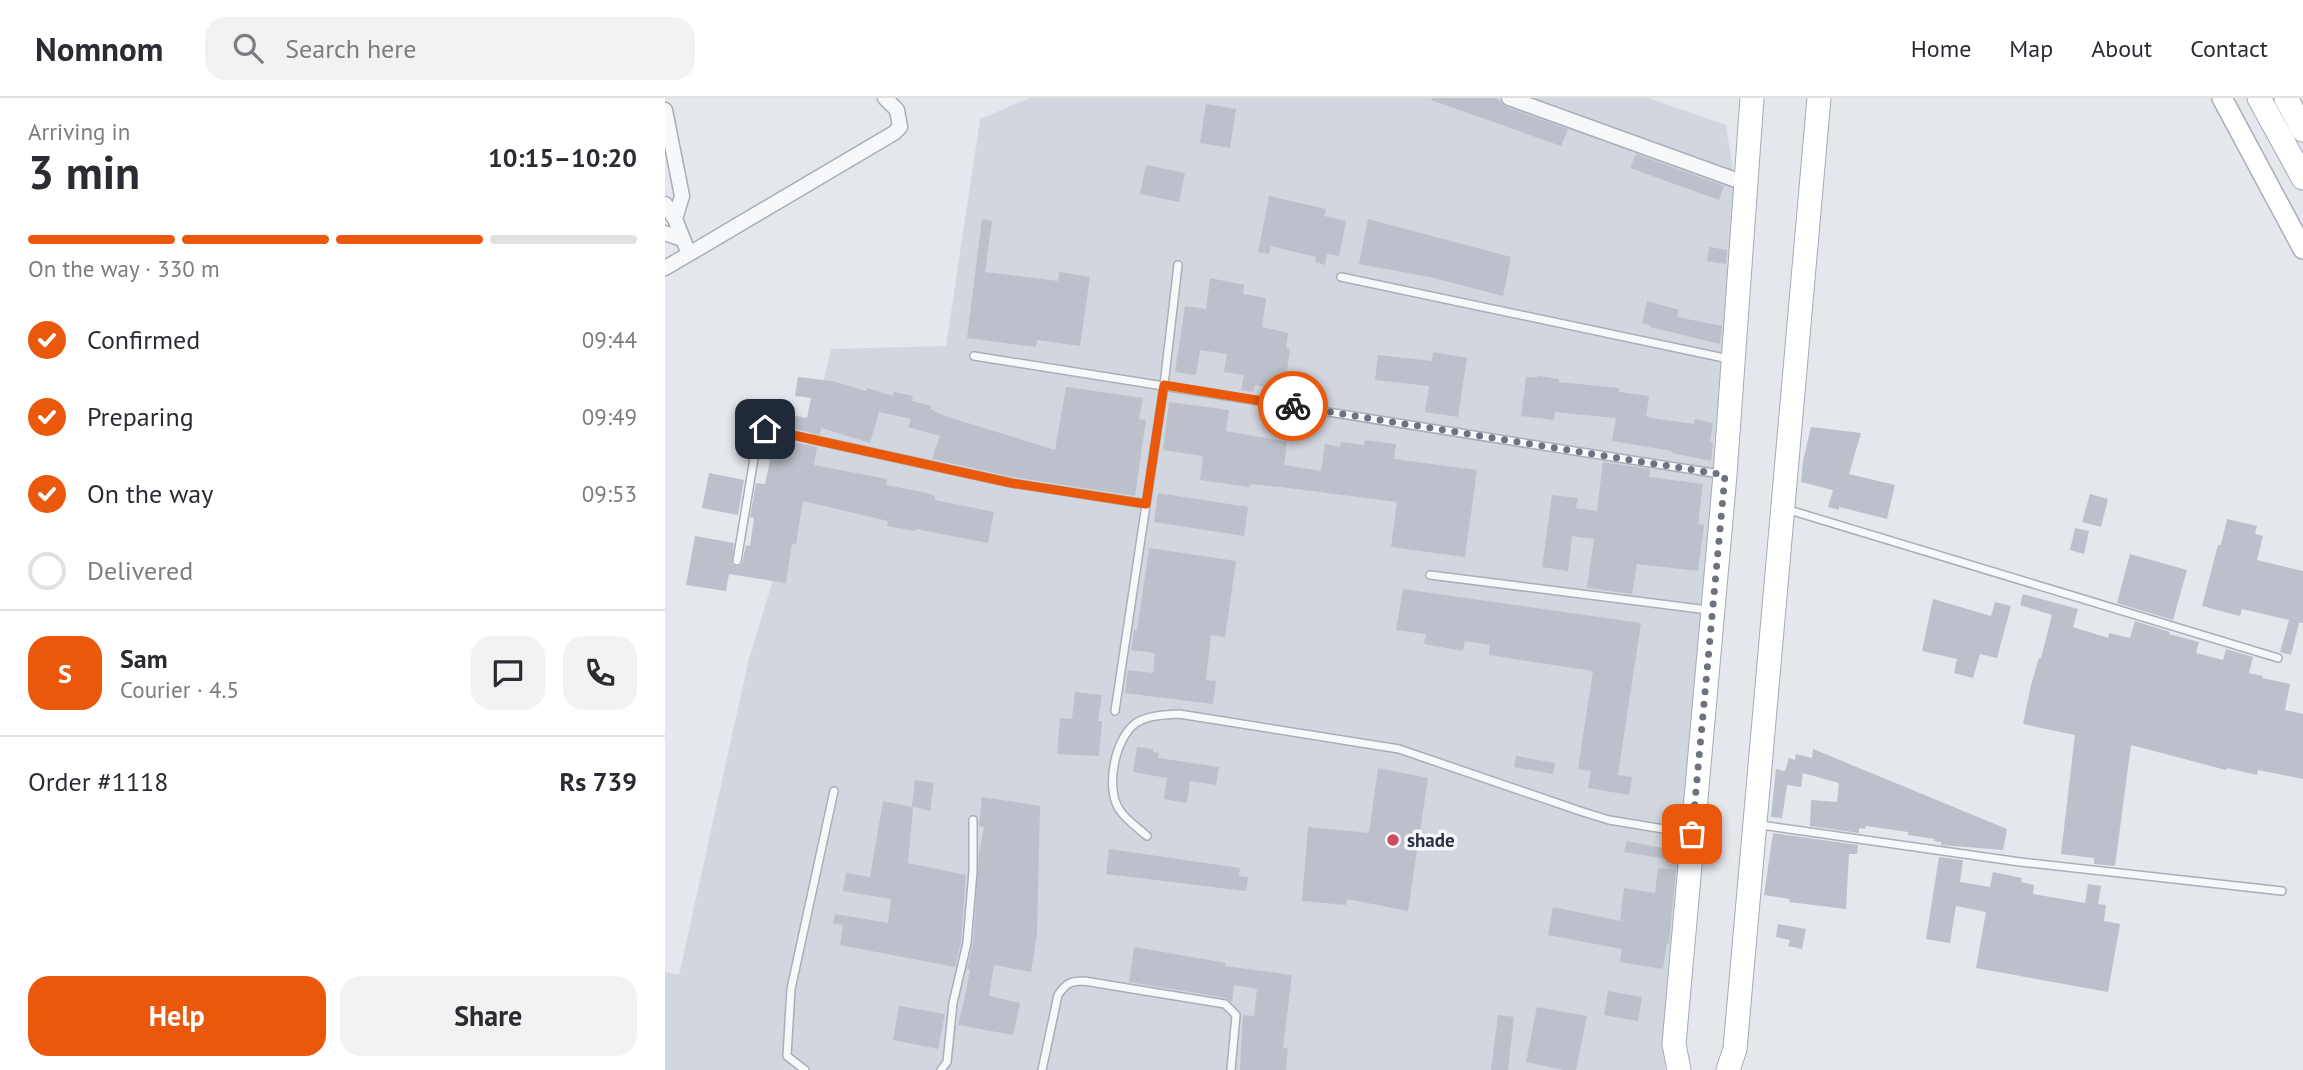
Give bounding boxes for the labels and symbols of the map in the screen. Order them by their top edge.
courier [1258,371,1328,441]
pin [735,399,795,459]
pin [1662,804,1722,864]
place label: shade [1407,828,1455,852]
marker: shade [1385,832,1401,848]

